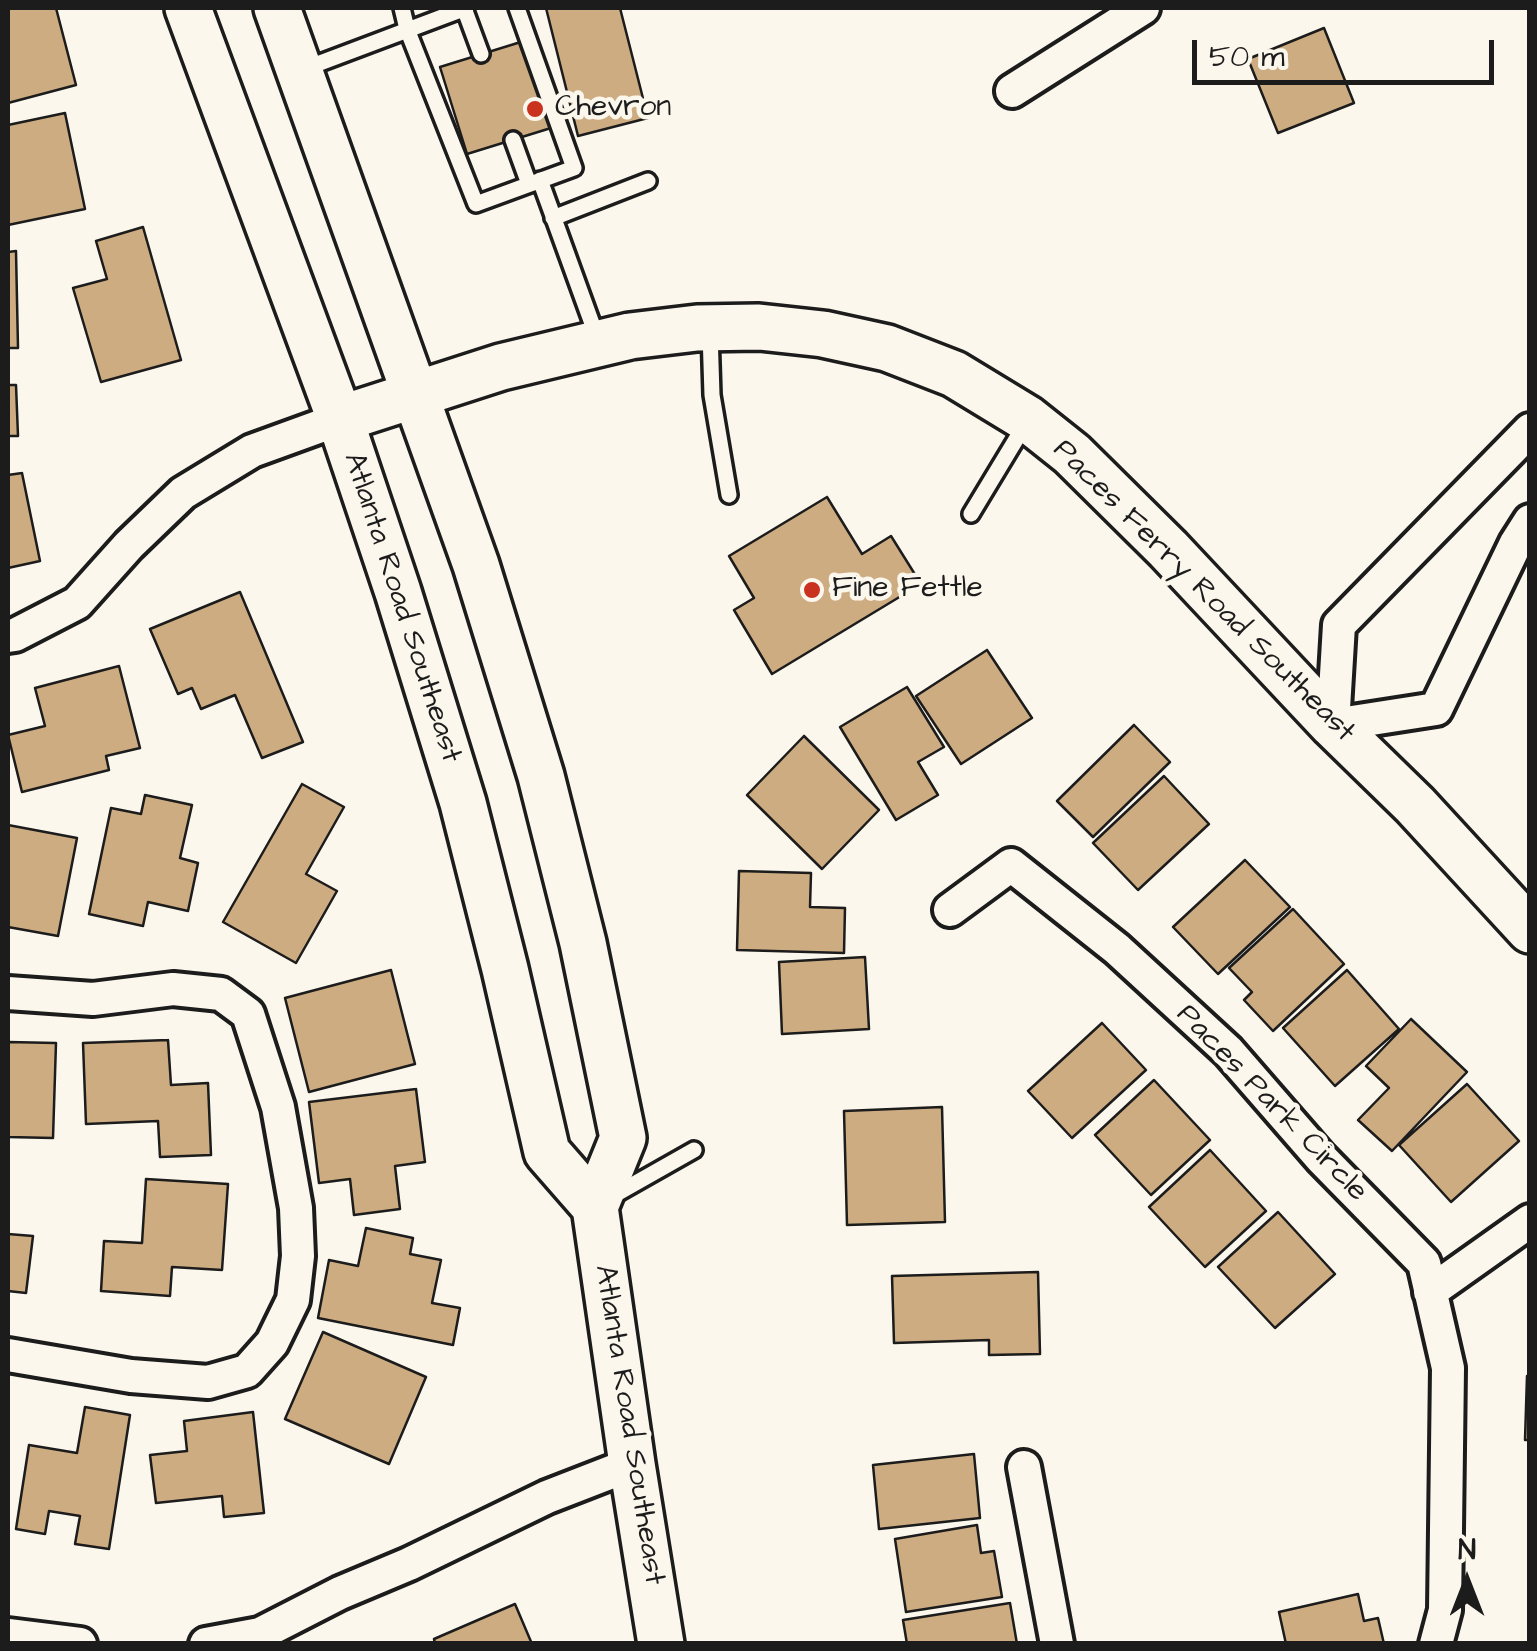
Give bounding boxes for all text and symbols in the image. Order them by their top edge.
scale bar [1197,20,1500,82]
text: 50 m [1209,36,1285,78]
place label: Chevron [555,91,671,127]
marker: Chevron [524,98,546,120]
street label: Paces Ferry Road Southeast [1044,433,1362,751]
street label: Atlanta Road Southeast [334,449,468,767]
place label: Fine Fettle [832,572,983,608]
marker: Fine Fettle [801,579,823,601]
street label: Paces Park Circle [1168,998,1374,1210]
street label: Atlanta Road Southeast [585,1262,671,1588]
north arrow [1417,1531,1517,1631]
text: N [1458,1531,1476,1570]

